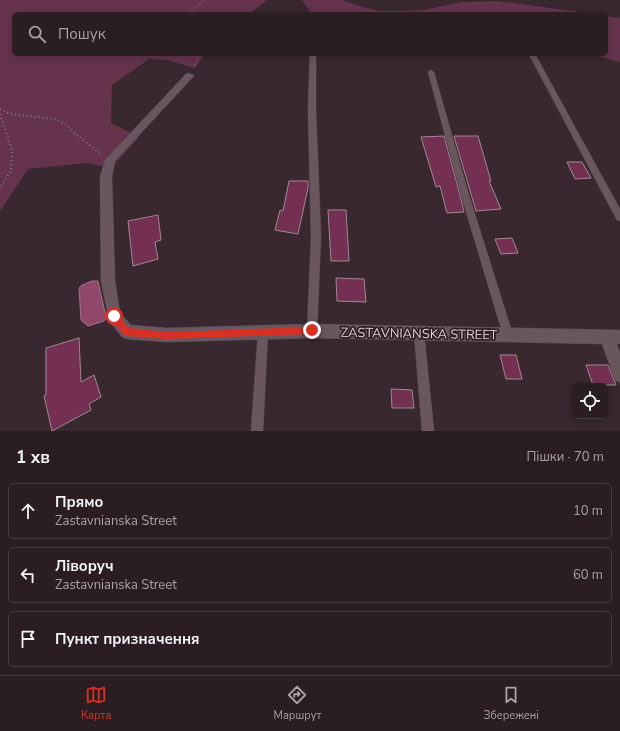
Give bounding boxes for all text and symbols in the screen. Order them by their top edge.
search box [12,12,608,56]
icon: search [26,23,48,45]
text: Пошук [58,24,106,44]
route start [105,307,123,325]
route end [303,321,321,339]
street label: ZASTAVNIANSKA STREET [340,324,498,344]
map controls [572,383,608,419]
button: locate [572,383,608,419]
text: 1 хв [16,446,50,469]
text: Пішки · 70 m [526,448,604,466]
text: Прямо [55,492,103,512]
icon: ahead [17,500,39,522]
text: 10 m [573,502,603,520]
text: Zastavnianska Street [55,512,177,530]
text: Ліворуч [55,556,114,576]
icon: left [17,564,39,586]
text: 60 m [573,566,603,584]
text: Zastavnianska Street [55,576,177,594]
icon: arrive [17,628,39,650]
text: Пункт призначення [55,629,200,649]
tab: Карта [81,684,111,723]
tab: Маршрут [274,684,321,723]
tab: Збережені [483,684,539,723]

